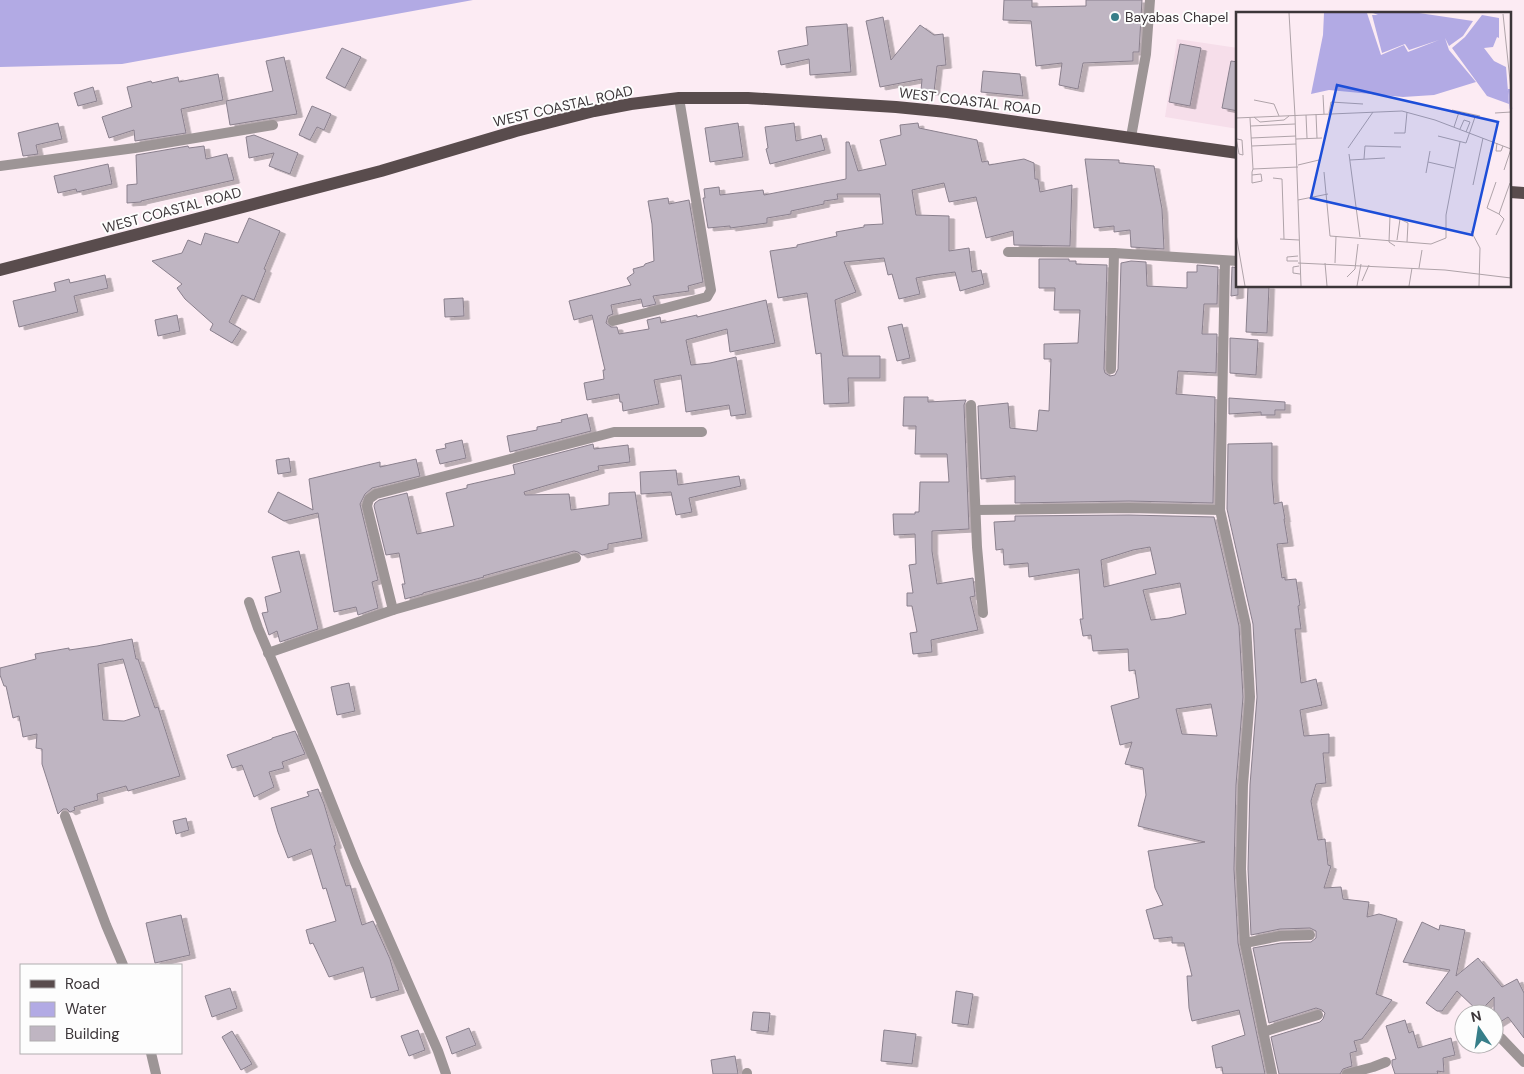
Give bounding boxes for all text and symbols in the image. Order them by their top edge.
place label: Bayabas Chapel [1125,8,1229,26]
marker: Bayabas Chapel [1109,11,1121,23]
inset map [1236,12,1512,288]
street label: WEST COASTAL ROAD [491,81,635,131]
street label: WEST COASTAL ROAD [898,83,1042,119]
street label: WEST COASTAL ROAD [101,183,243,237]
legend [20,964,182,1054]
text: Road [65,974,100,994]
text: Water [65,999,107,1019]
north arrow [1454,1004,1504,1054]
text: N [1469,1006,1483,1026]
text: Building [65,1024,120,1044]

